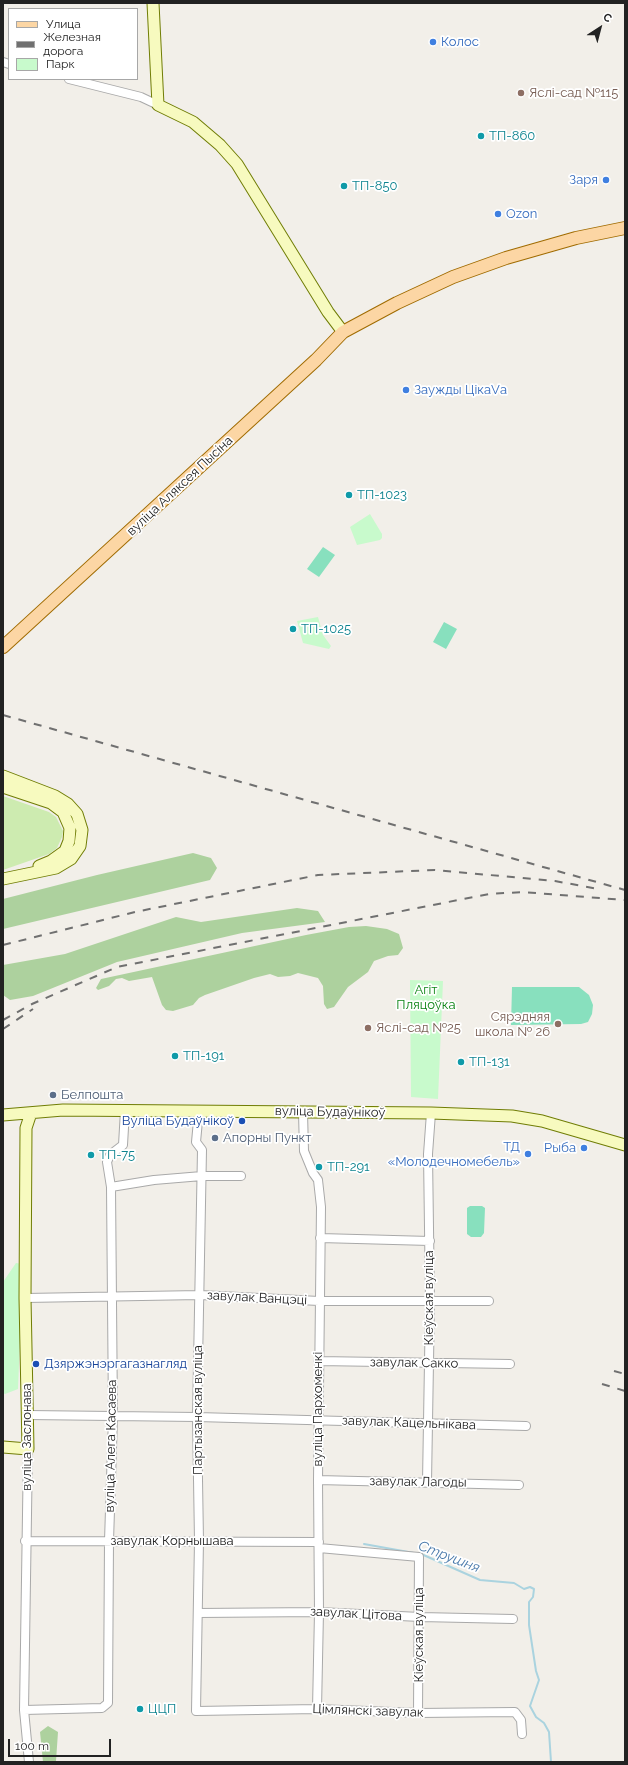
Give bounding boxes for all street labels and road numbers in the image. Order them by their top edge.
street label: вуліца Аляксея Пысіна [124,433,236,539]
street label: вуліца Будаўнікоў [275,1103,385,1121]
street label: Кіеўская вуліца [421,1250,437,1346]
street label: завулак Ванцэці [207,1288,307,1308]
street label: Партызанская вуліца [190,1345,206,1475]
street label: вуліца Пархоменкі [310,1352,326,1466]
street label: завулак Сакко [370,1354,458,1372]
street label: вуліца Алега Касаева [102,1379,120,1513]
street label: вуліца Заслонава [19,1383,35,1491]
street label: завулак Кацельнікава [342,1413,476,1433]
street label: завулак Лагоды [369,1473,467,1491]
street label: завулак Корнышава [110,1533,234,1549]
street label: Кіеўская вуліца [411,1587,427,1683]
street label: завулак Цітова [310,1604,402,1624]
street label: Цімлянскі завулак [312,1701,424,1721]

